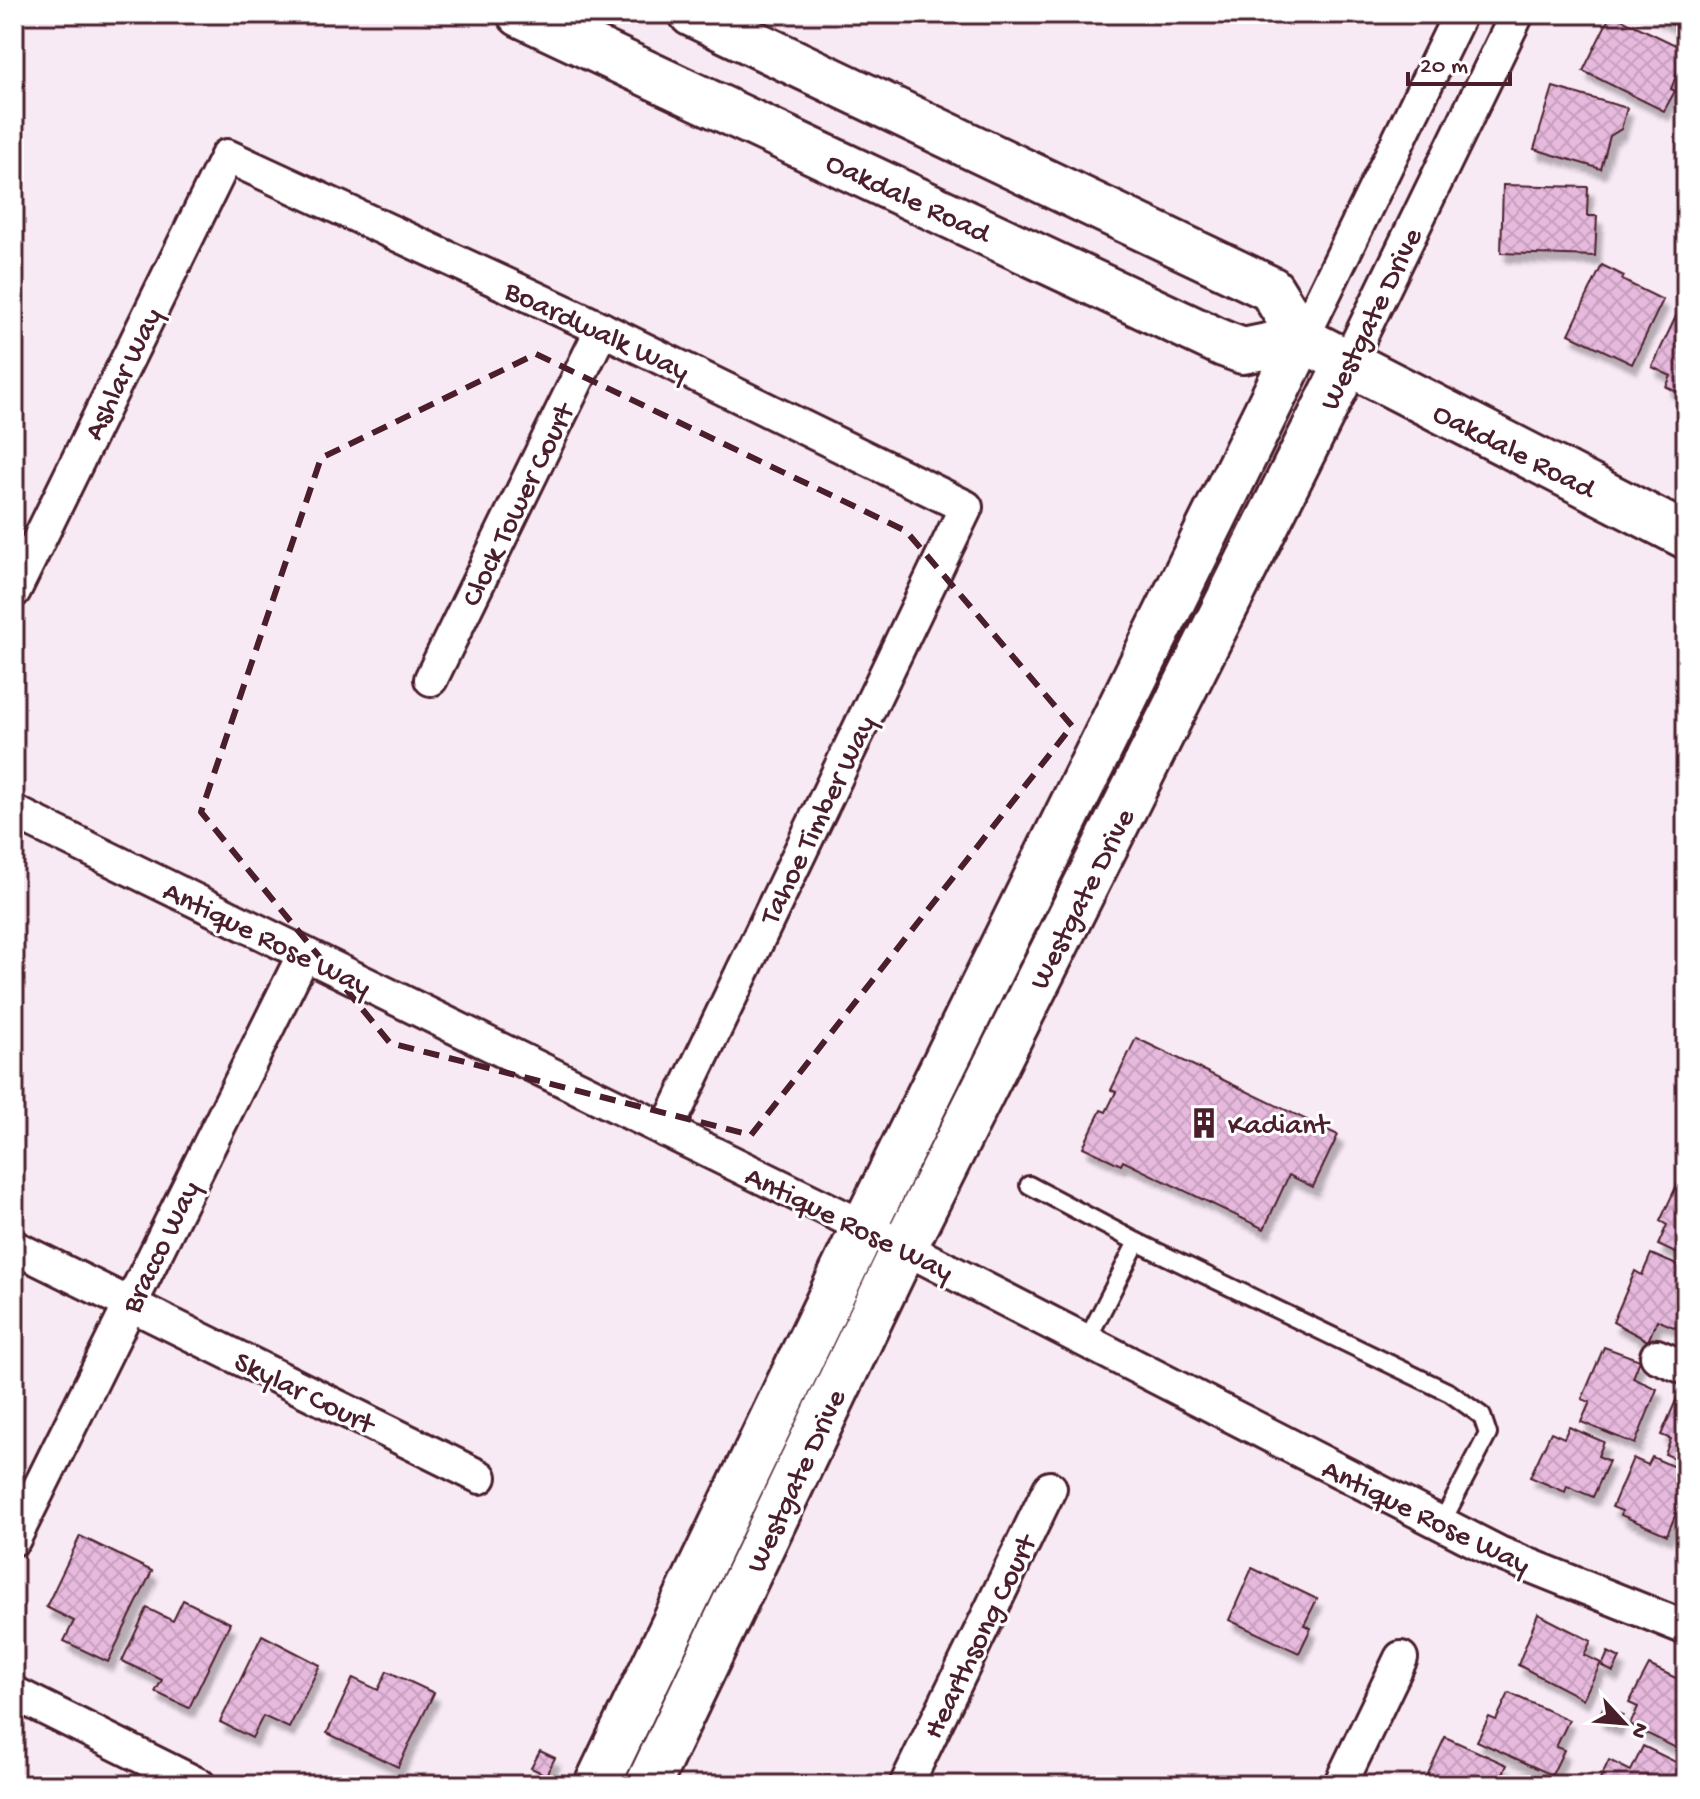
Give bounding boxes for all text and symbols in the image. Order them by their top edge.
scale bar [1408,36,1510,86]
text: 20 m [1420,53,1468,82]
street label: Oakdale Road [819,147,997,254]
street label: Westgate Drive [1314,223,1432,417]
street label: Boardwalk Way [497,275,694,391]
street label: Ashlar Way [78,303,172,447]
street label: Clock Tower Court [456,396,586,613]
street label: Oakdale Road [1426,397,1602,510]
street label: Tahoe Timber Way [754,711,886,933]
street label: Westgate Drive [1023,803,1145,996]
street label: Antique Rose Way [156,876,376,1007]
building icon: Kadiant [1187,1106,1221,1140]
place label: Kadiant [1228,1110,1331,1145]
street label: Antique Rose Way [738,1161,958,1292]
street label: Bracco Way [116,1176,210,1321]
street label: Skylar Court [227,1346,381,1445]
street label: Westgate Drive [740,1384,856,1579]
street label: Antique Rose Way [1315,1454,1535,1585]
street label: Hearthsong Court [918,1528,1048,1745]
north arrow [1584,1683,1664,1763]
text: N [1624,1718,1653,1742]

